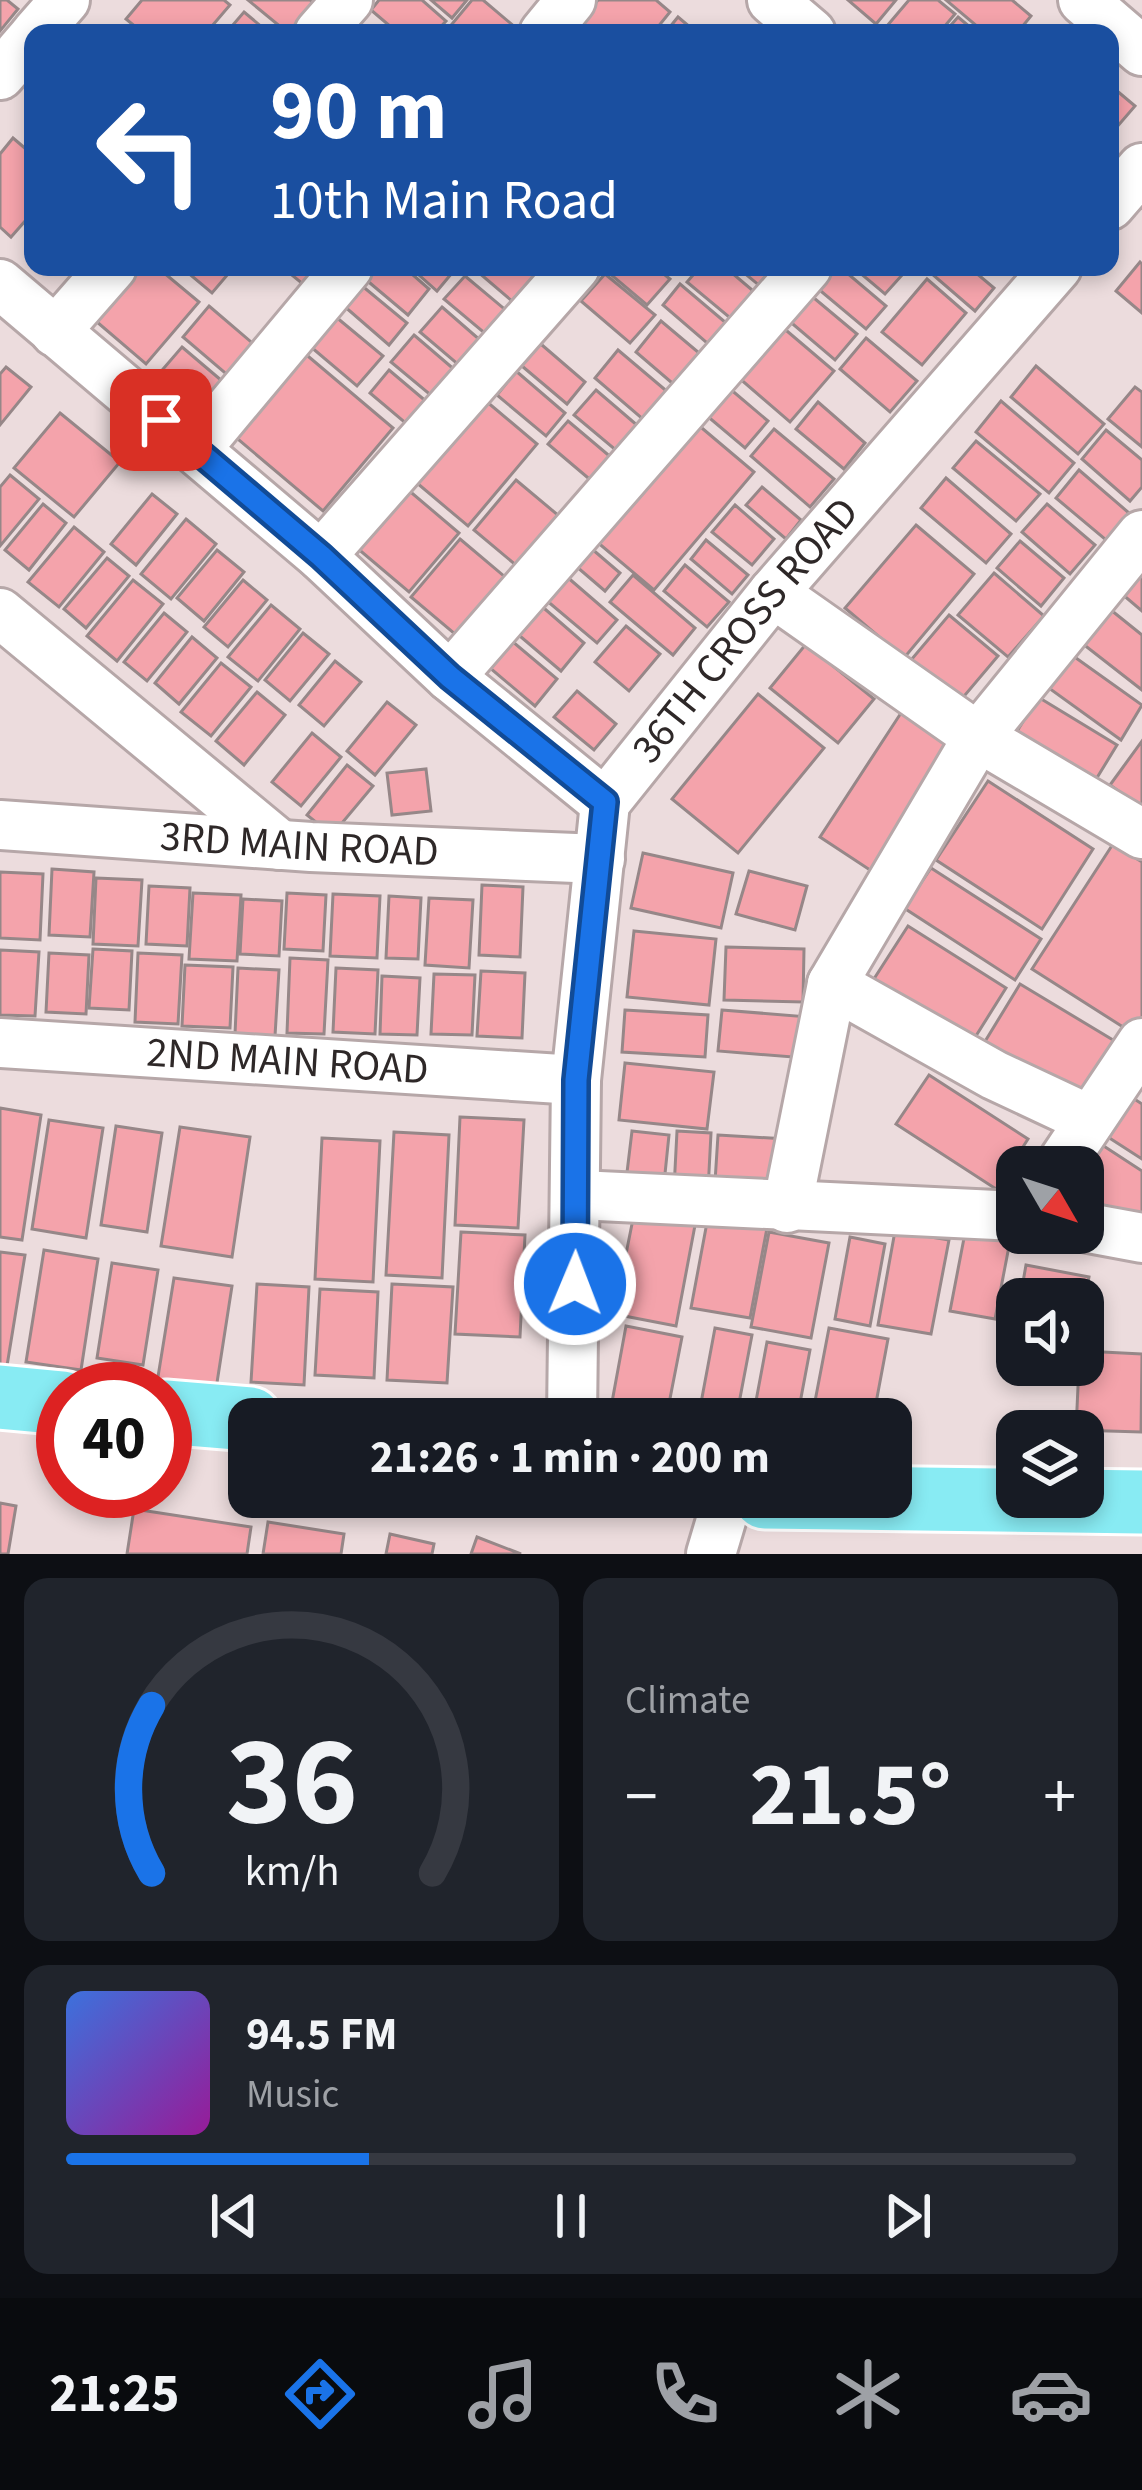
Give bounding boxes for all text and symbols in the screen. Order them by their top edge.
text: 90 m [270,52,448,172]
icon: left [72,72,228,228]
text: 10th Main Road [270,163,618,240]
pin [110,369,212,471]
icon: arrive [128,387,194,453]
street label: 36TH CROSS ROAD [618,484,873,776]
street label: 3RD MAIN ROAD [158,806,440,882]
street label: 2ND MAIN ROAD [145,1022,430,1100]
north arrow [996,1146,1104,1254]
map controls [996,1146,1104,1518]
position arrow [512,1221,638,1347]
button: sound [996,1278,1104,1386]
speed limit sign: 40 [36,1362,192,1518]
button: layers [996,1410,1104,1518]
text: 21:26 · 1 min · 200 m [370,1426,770,1490]
text: Climate [625,1673,750,1729]
text: 36 [226,1694,357,1872]
text: 21.5° [749,1732,952,1860]
text: − [625,1750,658,1844]
text: + [1043,1750,1076,1844]
text: km/h [244,1840,339,1901]
text: 94.5 FM [246,2003,398,2067]
text: Music [246,2067,339,2123]
icon: previous [201,2183,267,2249]
icon: pause [538,2183,604,2249]
icon: next [875,2183,941,2249]
icon: directions [278,2352,362,2436]
icon: music [461,2352,545,2436]
icon: phone [643,2352,727,2436]
icon: climate [826,2352,910,2436]
icon: car [1009,2352,1093,2436]
text: 21:25 [49,2356,180,2433]

